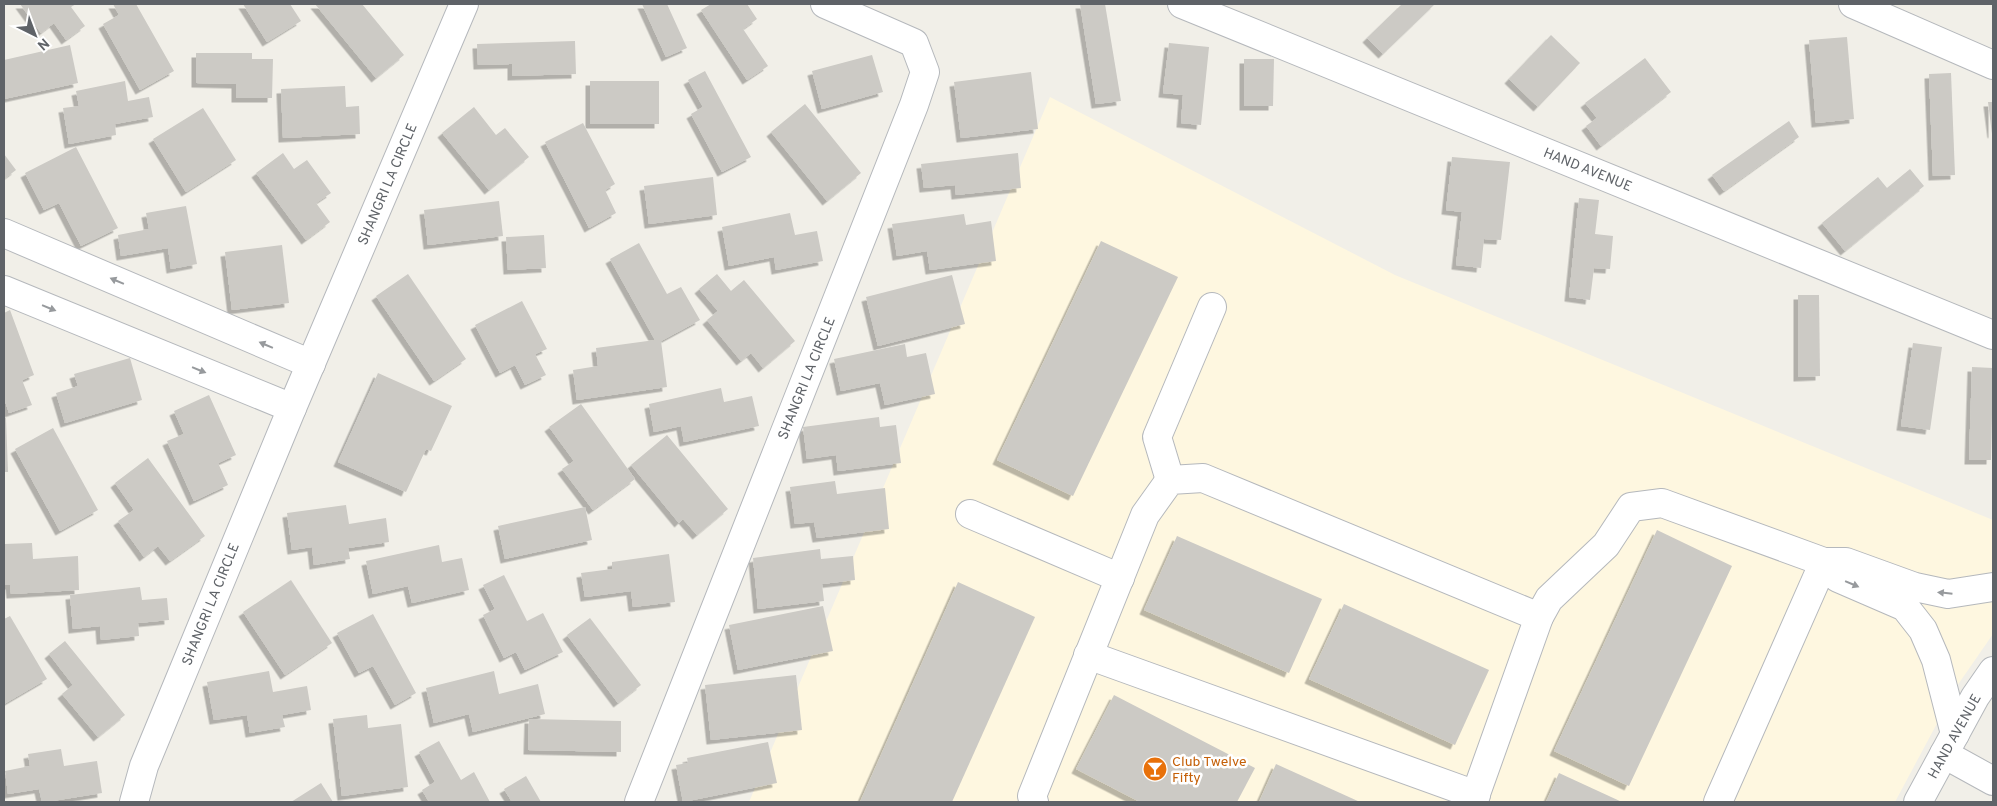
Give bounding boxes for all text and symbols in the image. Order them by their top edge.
north arrow [10,10,60,60]
text: N [33,34,52,53]
street label: SHANGRI LA CIRCLE [355,121,422,248]
street label: HAND AVENUE [1541,145,1634,196]
one-way arrow [110,277,124,285]
one-way arrow [42,304,57,312]
street label: SHANGRI LA CIRCLE [775,315,840,442]
one-way arrow [259,341,273,349]
one-way arrow [192,366,206,374]
street label: SHANGRI LA CIRCLE [179,541,244,668]
one-way arrow [1845,580,1859,588]
one-way arrow [1937,589,1953,597]
street label: HAND AVENUE [1925,691,1986,782]
place label: Club Twelve Fifty [1172,754,1247,787]
bar icon: Club Twelve Fifty [1142,756,1168,782]

